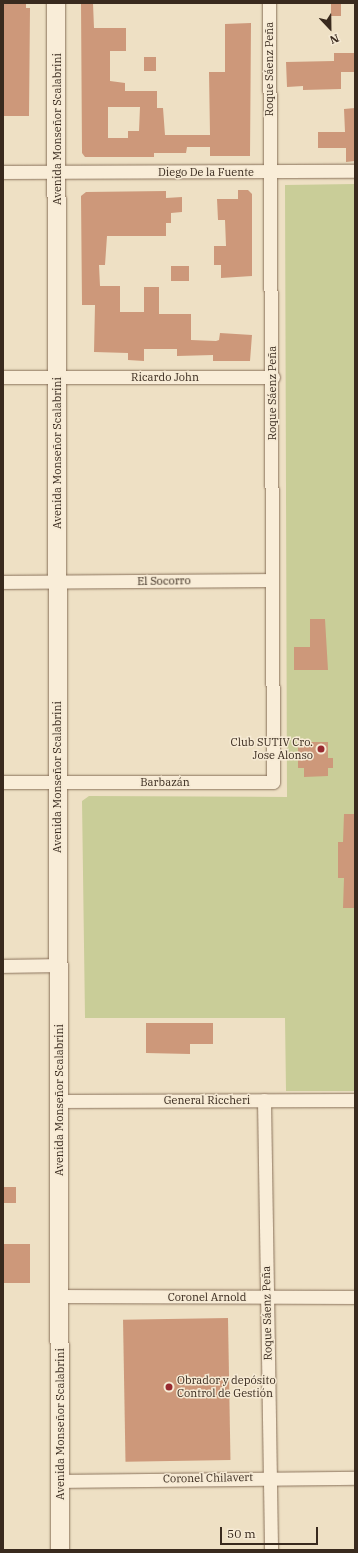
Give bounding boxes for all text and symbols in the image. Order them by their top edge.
north arrow [310,8,350,48]
street label: Roque Sáenz Peña [262,22,276,116]
text: N [328,31,341,47]
street label: Avenida Monseñor Scalabrini [50,53,64,205]
street label: Diego De la Fuente [158,165,254,179]
street label: Roque Sáenz Peña [265,346,279,440]
street label: Ricardo John [131,370,199,384]
street label: Avenida Monseñor Scalabrini [50,377,64,529]
street label: El Socorro [137,574,191,588]
street label: Avenida Monseñor Scalabrini [50,701,64,853]
place label: Club SUTIV Cro. Jose Alonso [231,736,313,762]
marker: Club SUTIV Cro. Jose Alonso [316,744,326,754]
street label: Barbazán [140,775,190,789]
street label: Avenida Monseñor Scalabrini [52,1024,66,1176]
street label: General Riccheri [164,1093,250,1107]
street label: Roque Sáenz Peña [260,1266,274,1360]
street label: Coronel Arnold [168,1290,246,1304]
street label: Avenida Monseñor Scalabrini [53,1348,67,1500]
place label: Obrador y depósito Control de Gestión [177,1374,276,1400]
marker: Obrador y depósito Control de Gestión [164,1382,174,1392]
street label: Coronel Chilavert [163,1471,253,1485]
scale bar [222,1519,320,1545]
text: 50 m [227,1526,256,1541]

